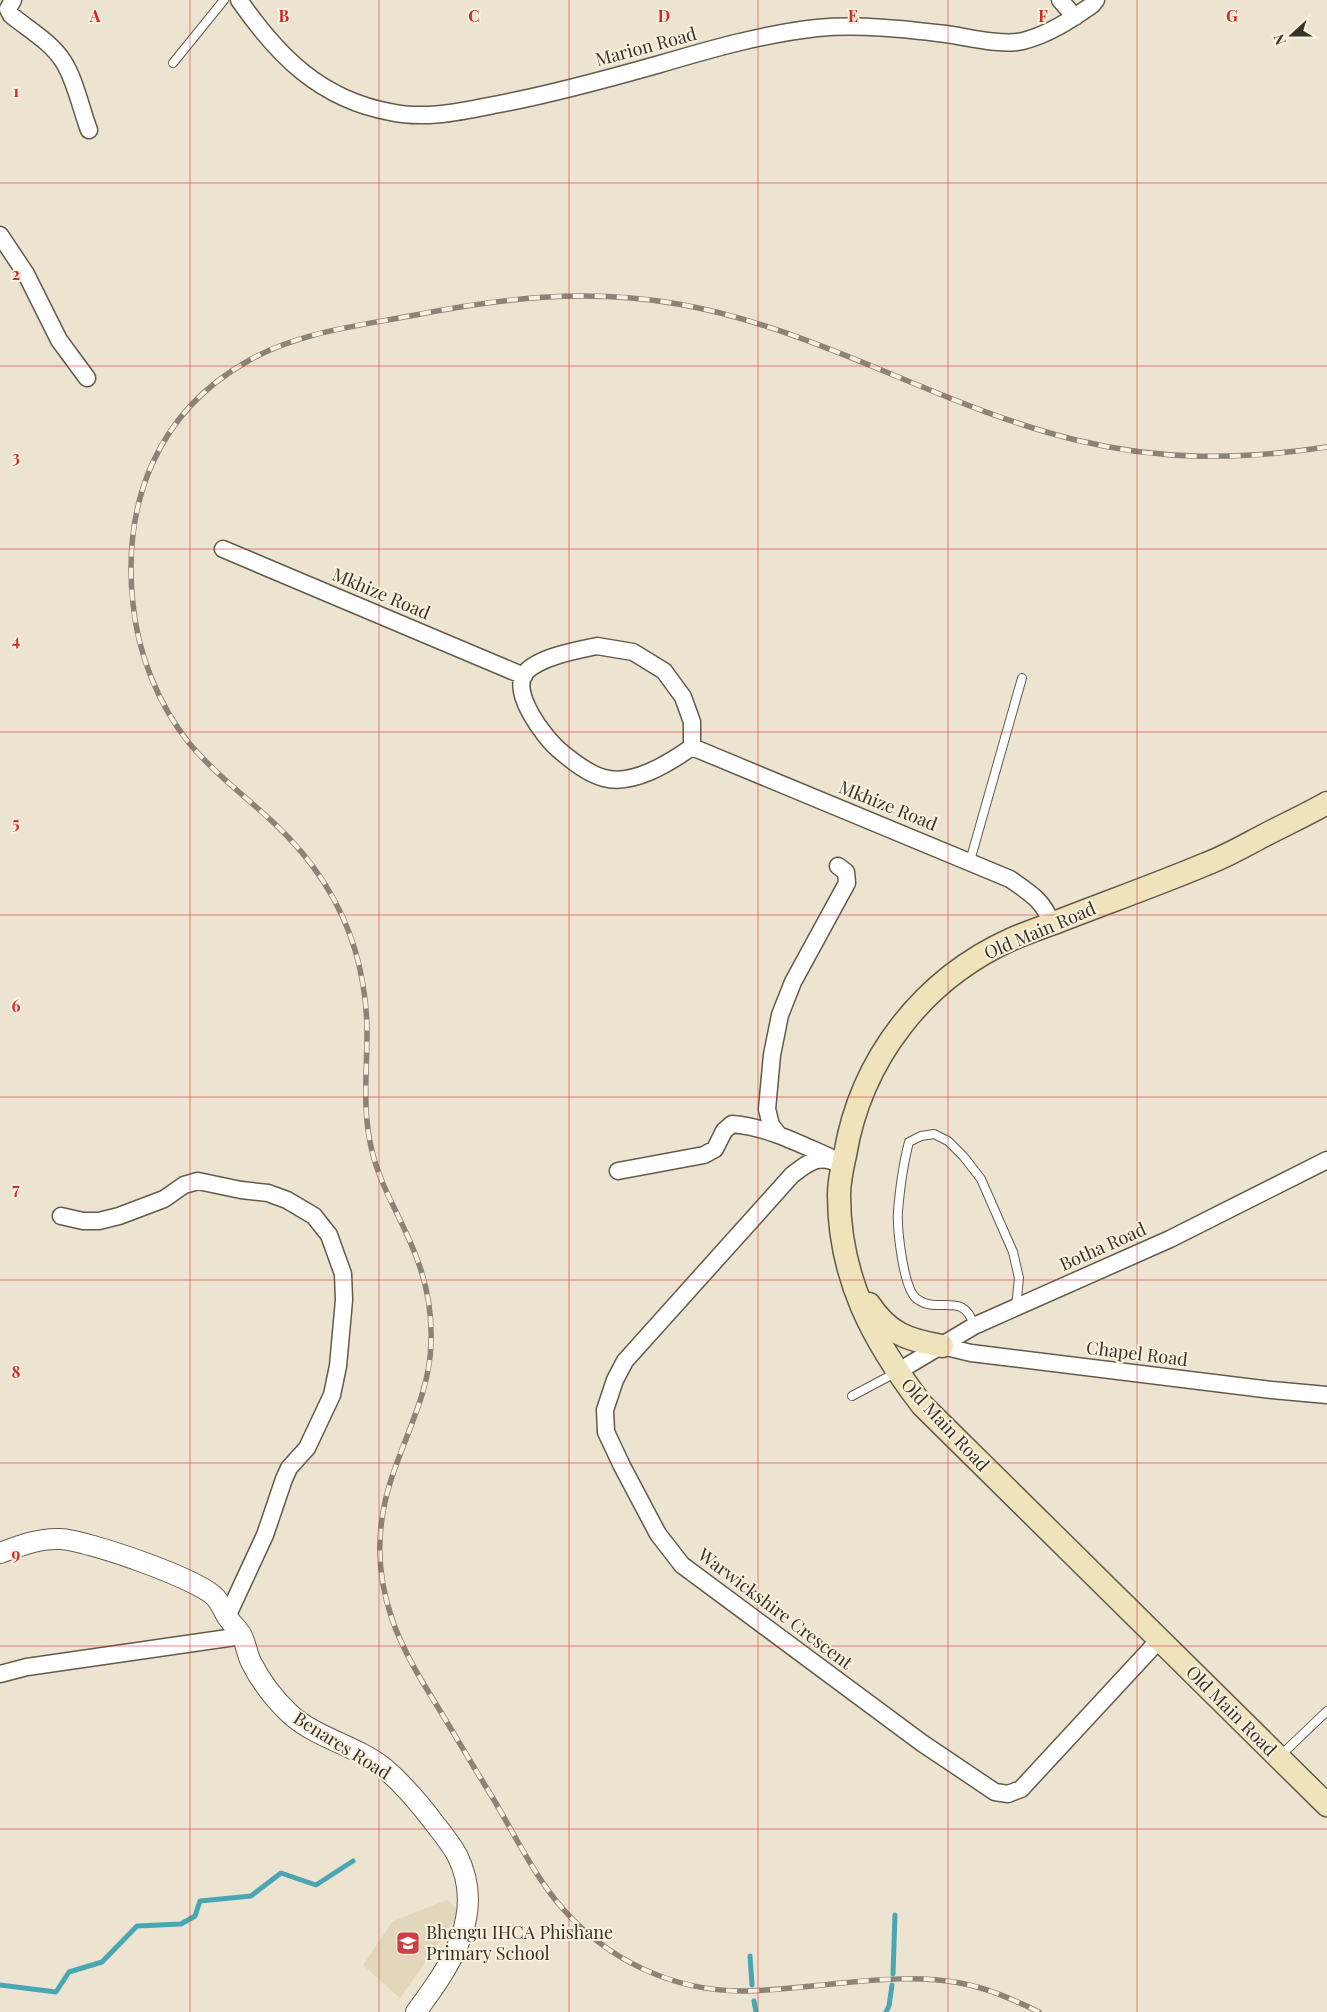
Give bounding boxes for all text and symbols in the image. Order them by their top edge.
text: A [89,5,101,26]
text: B [279,5,290,26]
text: C [468,5,480,26]
text: D [658,5,670,26]
text: E [848,5,858,26]
text: F [1038,5,1048,26]
text: G [1226,5,1238,26]
north arrow [1267,10,1317,60]
street label: Marion Road [592,21,700,71]
text: N [1269,32,1290,48]
text: 1 [13,80,19,101]
text: 2 [12,263,20,284]
text: 3 [12,446,20,467]
street label: Mkhize Road [329,562,434,625]
text: 4 [12,629,20,650]
street label: Mkhize Road [836,774,942,836]
text: 5 [12,812,20,833]
street label: Old Main Road [980,896,1100,964]
text: 6 [12,995,21,1016]
text: 7 [12,1178,20,1199]
street label: Botha Road [1056,1216,1150,1276]
street label: Chapel Road [1085,1335,1190,1371]
text: 8 [12,1361,21,1382]
street label: Old Main Road [896,1373,995,1476]
street label: Warwickshire Crescent [693,1542,858,1675]
text: 9 [12,1543,21,1564]
street label: Old Main Road [1181,1660,1283,1761]
street label: Benares Road [289,1706,396,1785]
place label: Bhengu IHCA Phishane Primary School [426,1920,613,1965]
school or university icon: Bhengu IHCA Phishane Primary School [395,1930,421,1956]

